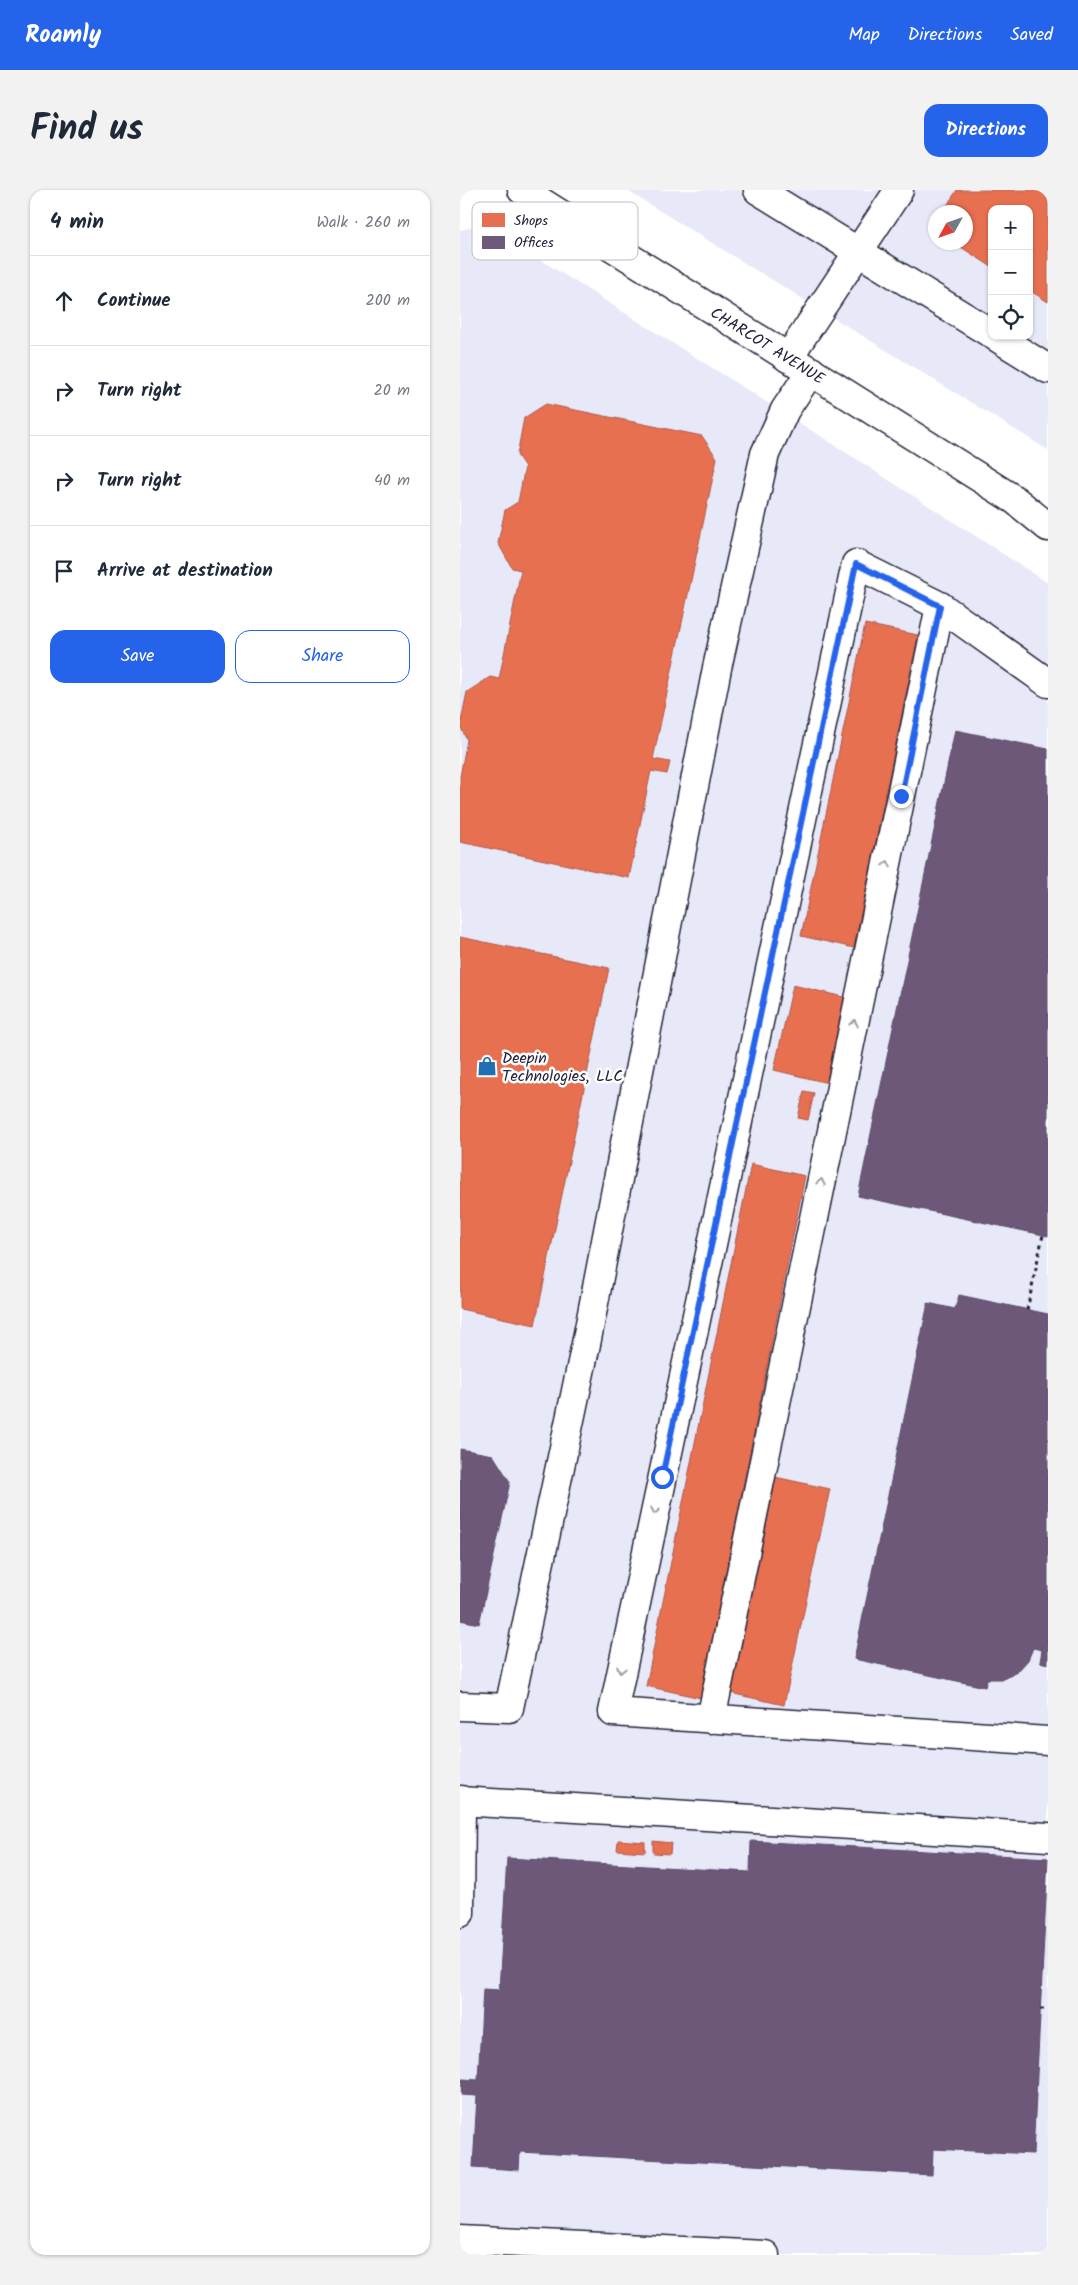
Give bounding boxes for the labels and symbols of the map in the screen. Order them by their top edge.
legend [472,202,638,260]
north arrow [928,205,973,250]
text: Shops [514,210,548,232]
text: Offices [514,232,554,254]
street label: CHARCOT AVENUE [705,301,830,392]
route end [890,785,913,808]
one-way arrow [881,860,892,868]
one-way arrow [848,1019,859,1028]
place label: Deepin Technologies, LLC [502,1046,623,1089]
shop icon: Deepin Technologies, LLC [476,1055,498,1077]
one-way arrow [816,1178,826,1187]
route start [651,1466,674,1489]
one-way arrow [650,1507,661,1516]
one-way arrow [617,1666,627,1675]

